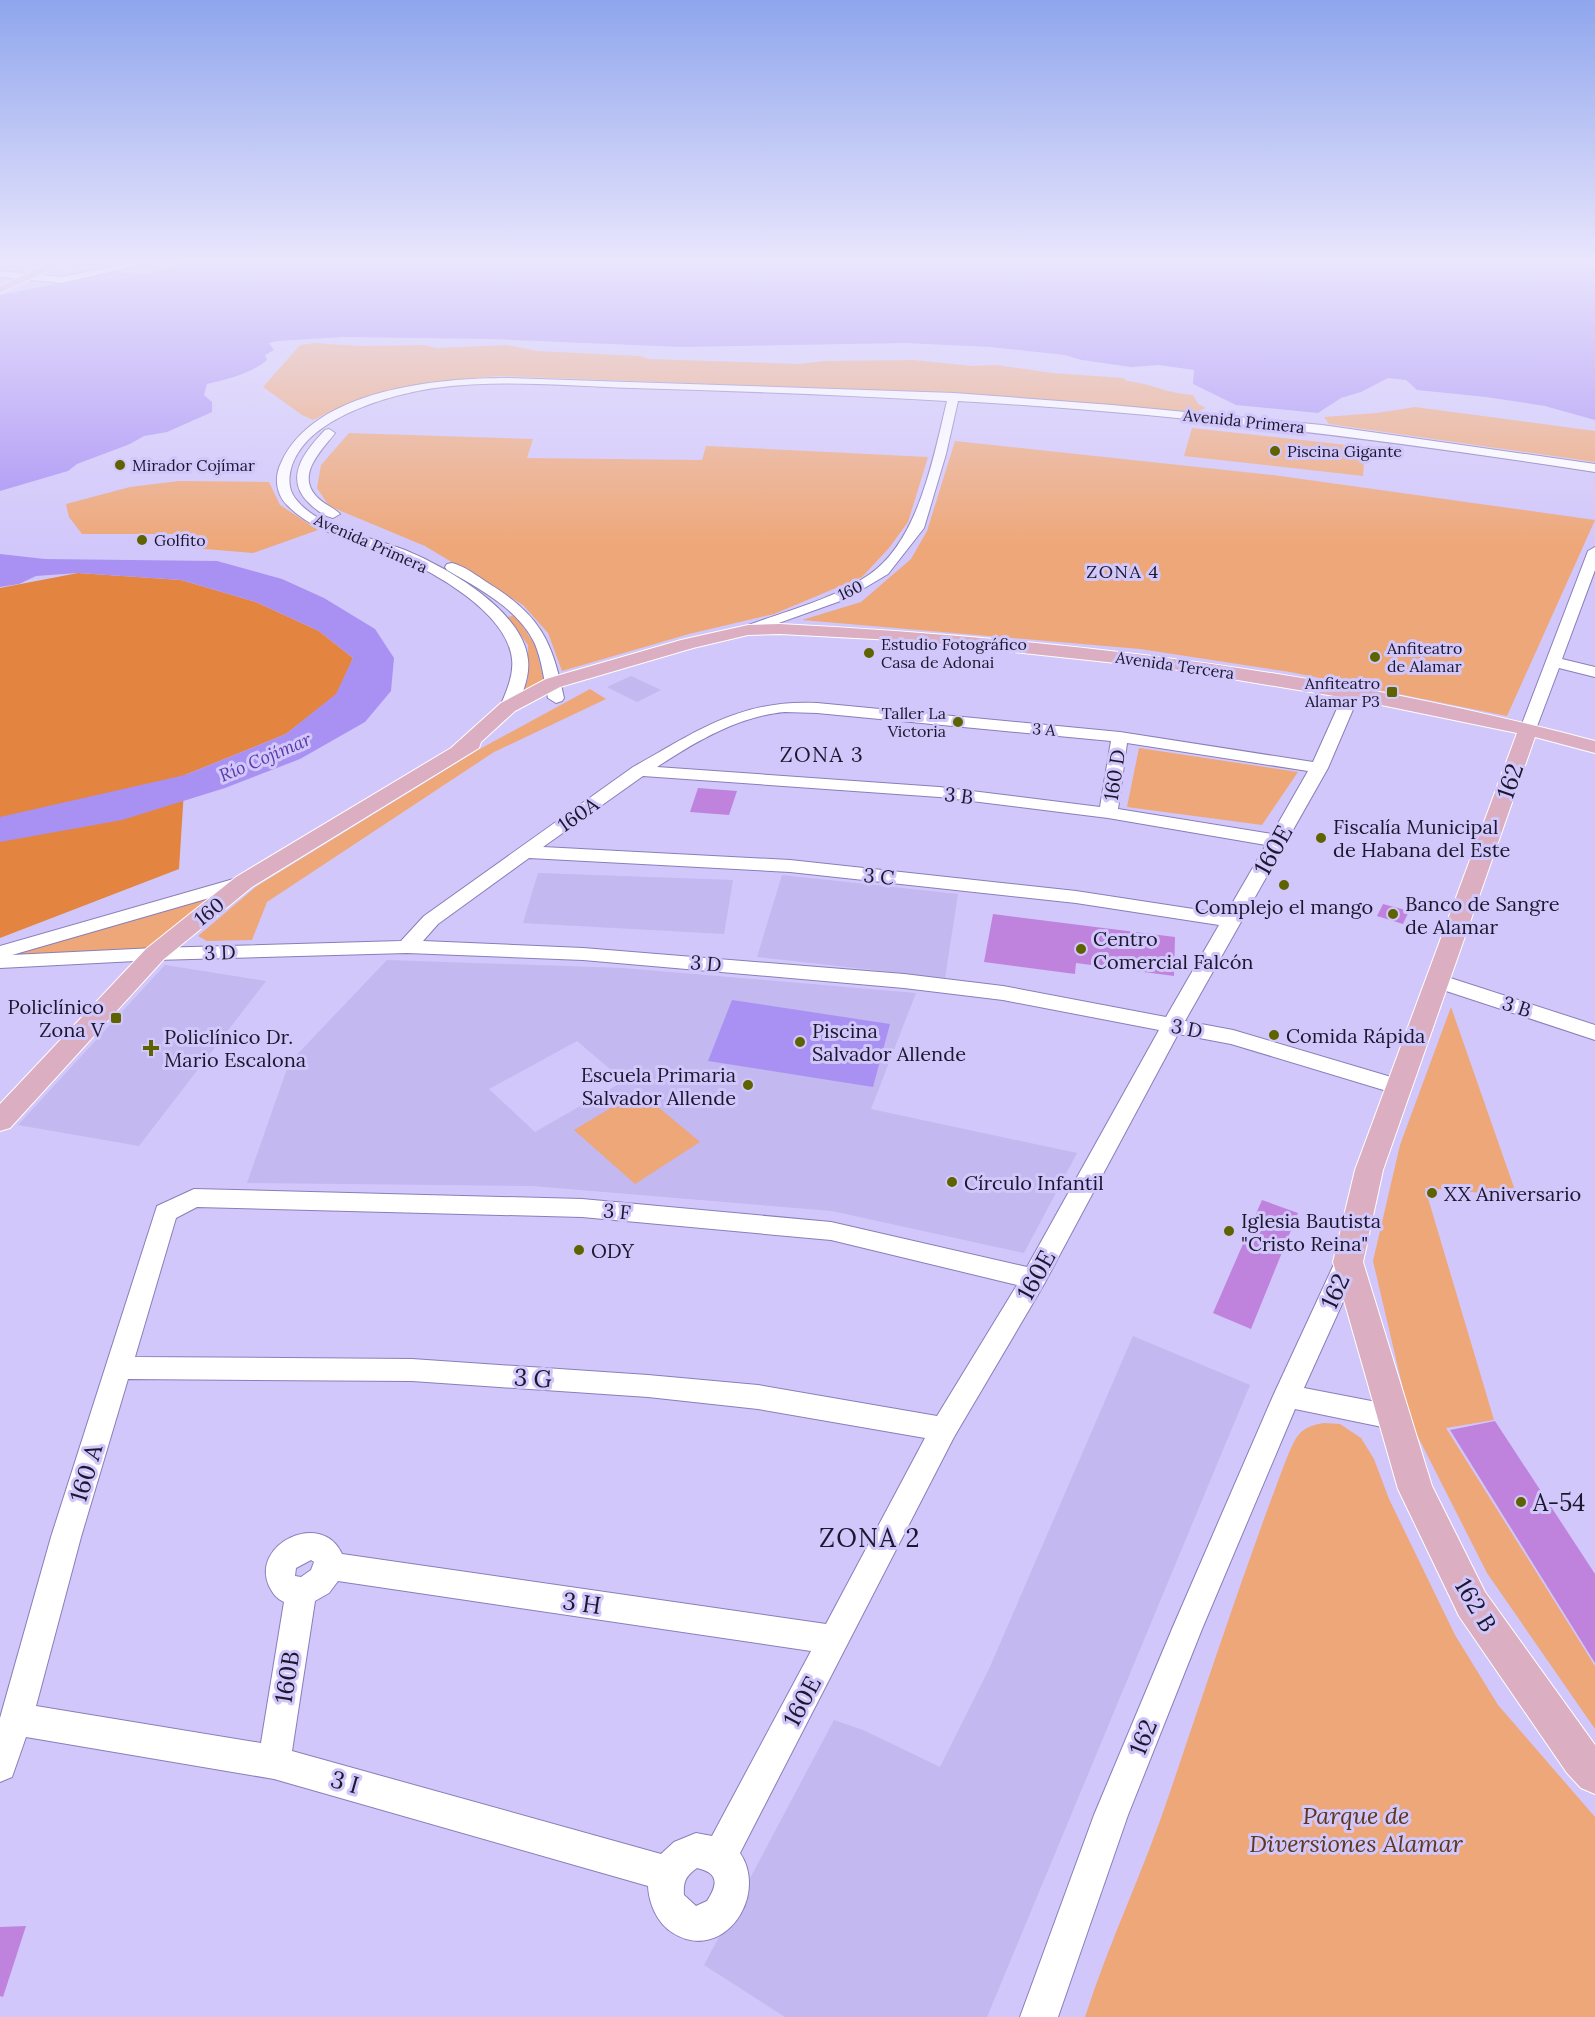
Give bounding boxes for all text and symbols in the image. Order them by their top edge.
street label: Avenida Primera [1181,405,1306,437]
place label: Piscina Gigante [1287,441,1402,461]
marker: Piscina Gigante [1268,444,1282,458]
place label: Mirador Cojímar [132,455,255,475]
marker: Mirador Cojímar [113,458,127,472]
street label: Avenida Primera [310,509,431,577]
place label: Golfito [154,530,206,550]
marker: Golfito [135,533,149,547]
district label: ZONA 4 [1086,560,1160,583]
street label: 160 [834,576,866,604]
place label: Estudio Fotográfico Casa de Adonai [881,634,1027,672]
place label: Anfiteatro de Alamar [1386,638,1462,676]
marker: Estudio Fotográfico Casa de Adonai [862,646,876,660]
street label: Avenida Tercera [1113,647,1236,683]
marker: Anfiteatro de Alamar [1368,650,1382,664]
place label: Anfiteatro Alamar P3 [1304,673,1380,711]
marker: Anfiteatro Alamar P3 [1385,685,1399,699]
place label: Taller La Victoria [882,703,946,741]
marker: Taller La Victoria [951,715,965,729]
street label: 3 A [1032,718,1057,740]
water label: Río Cojímar [216,727,315,787]
district label: ZONA 3 [780,741,864,768]
street label: 160 D [1098,748,1130,802]
street label: 162 [1490,759,1530,803]
street label: 3 B [943,781,975,809]
street label: 160A [553,791,603,837]
place label: Fiscalía Municipal de Habana del Este [1333,814,1510,862]
street label: 160E [1247,820,1299,880]
marker: Fiscalía Municipal de Habana del Este [1314,831,1328,845]
street label: 3 C [863,862,895,890]
marker: Complejo el mango [1277,878,1291,892]
street label: 160 [189,891,229,931]
place label: Banco de Sangre de Alamar [1405,891,1560,939]
place label: Complejo el mango [1195,894,1373,919]
marker: Banco de Sangre de Alamar [1386,907,1400,921]
place label: Centro Comercial Falcón [1093,926,1254,974]
street label: 3 D [204,939,236,965]
marker: Centro Comercial Falcón [1074,942,1088,956]
street label: 3 D [689,949,723,977]
street label: 3 B [1499,990,1535,1022]
place label: Policlínico Zona V [8,994,105,1042]
marker: Policlínico Zona V [109,1011,123,1025]
street label: 3 D [1169,1013,1205,1043]
place label: Piscina Salvador Allende [812,1018,966,1066]
place label: Comida Rápida [1286,1023,1425,1048]
place label: Policlínico Dr. Mario Escalona [164,1024,306,1072]
marker: Comida Rápida [1267,1028,1281,1042]
marker: Piscina Salvador Allende [793,1035,807,1049]
marker: Policlínico Dr. Mario Escalona [142,1039,160,1057]
place label: Escuela Primaria Salvador Allende [581,1062,736,1110]
marker: Escuela Primaria Salvador Allende [741,1078,755,1092]
place label: Círculo Infantil [964,1170,1104,1195]
marker: Círculo Infantil [945,1175,959,1189]
place label: XX Aniversario [1444,1181,1581,1206]
marker: XX Aniversario [1425,1186,1439,1200]
street label: 3 F [602,1197,632,1225]
place label: Iglesia Bautista "Cristo Reina" [1241,1208,1381,1256]
marker: Iglesia Bautista "Cristo Reina" [1222,1224,1236,1238]
place label: ODY [591,1238,634,1263]
marker: ODY [572,1243,586,1257]
street label: 160E [1010,1245,1062,1305]
street label: 162 [1313,1268,1357,1314]
street label: 3 G [513,1361,553,1395]
street label: 160 A [63,1439,110,1506]
place label: A-54 [1532,1487,1585,1518]
marker: A-54 [1514,1495,1528,1509]
district label: ZONA 2 [819,1521,921,1554]
street label: 162 B [1448,1573,1504,1637]
street label: 3 H [561,1585,603,1621]
street label: 160B [268,1649,306,1705]
street label: 160E [776,1671,828,1731]
street label: 162 [1122,1715,1164,1759]
street label: 3 I [327,1763,363,1801]
park label: Parque de Diversiones Alamar [1249,1800,1463,1859]

